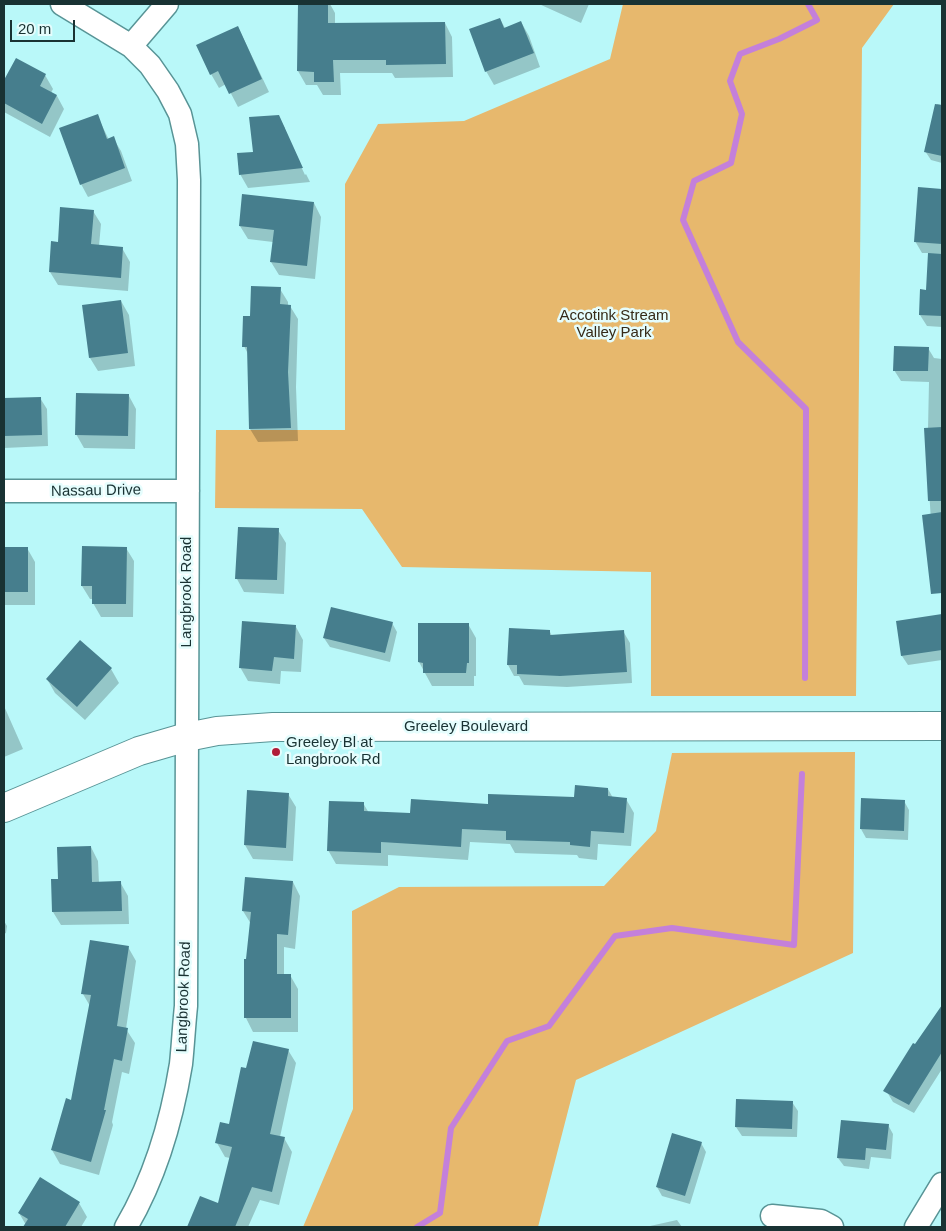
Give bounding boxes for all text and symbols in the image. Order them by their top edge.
scale bar [12,10,78,42]
text: 20 m [18,20,51,37]
park label: Accotink Stream Valley Park [559,307,669,342]
street label: Nassau Drive [51,481,141,501]
street label: Langbrook Road [178,537,196,647]
street label: Greeley Boulevard [404,718,528,736]
place label: Greeley Bl at Langbrook Rd [286,734,380,769]
marker: Greeley Bl at Langbrook Rd [270,746,282,758]
street label: Langbrook Road [173,941,195,1053]

